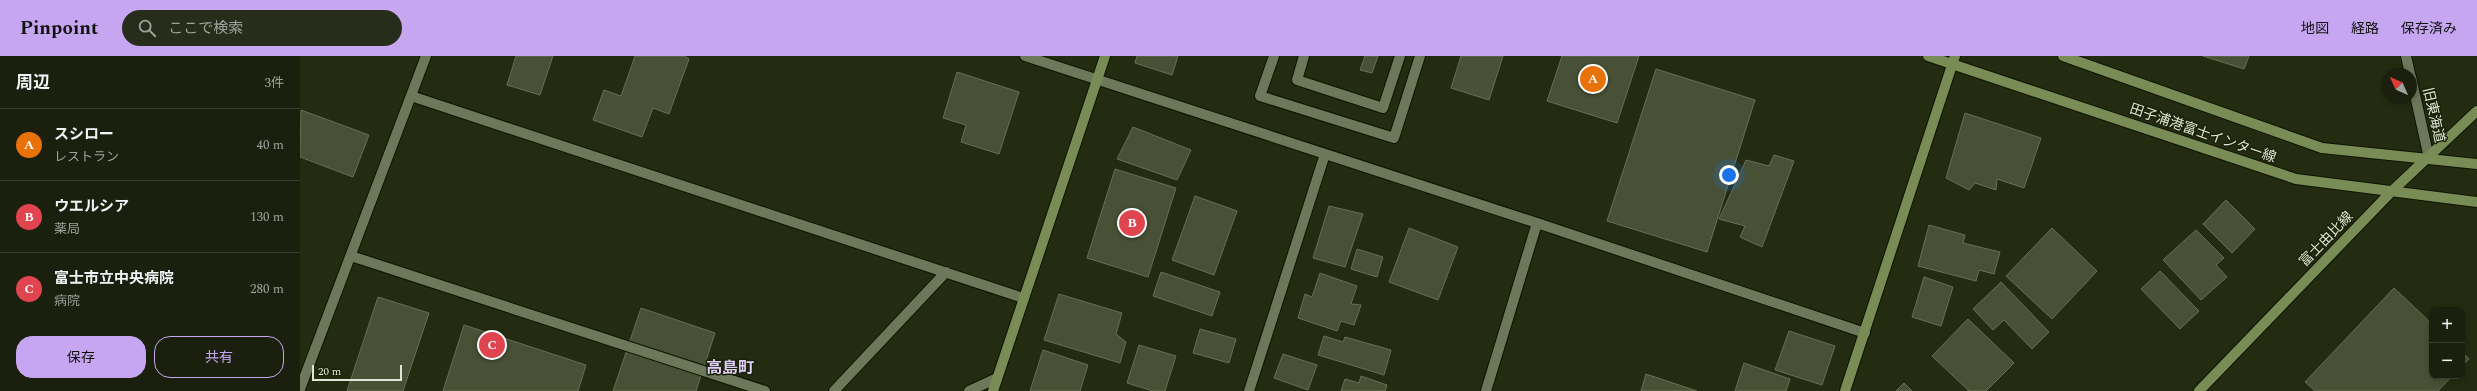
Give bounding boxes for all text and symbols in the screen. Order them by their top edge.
search box [122,10,402,46]
text: Pinpoint [20,14,98,43]
icon: search [136,17,158,39]
text: ここで検索 [168,17,243,40]
text: 地図 [2301,18,2329,39]
text: 経路 [2351,18,2379,39]
text: 保存済み [2401,18,2457,39]
pin: A [1580,64,1606,94]
north arrow [2381,68,2417,104]
text: 周辺 [16,70,50,96]
text: 3件 [264,73,284,93]
street label: 旧東海道 [2417,85,2451,145]
street label: 田子浦港富士インター線 [2127,98,2279,168]
text: スシロー [54,123,114,146]
text: A [24,135,34,155]
text: 40 m [257,135,284,155]
text: レストラン [54,147,119,167]
your location [1719,165,1739,185]
text: ウエルシア [54,195,129,218]
text: B [24,207,34,227]
text: 130 m [250,207,284,227]
street label: 富士由比線 [2294,207,2358,271]
pin: B [1119,208,1145,238]
text: 薬局 [54,219,80,239]
text: 富士市立中央病院 [54,267,174,290]
text: C [24,279,34,299]
text: 280 m [250,279,284,299]
text: 病院 [54,291,80,311]
map controls [2429,307,2465,379]
button: + [2429,307,2465,343]
pin: C [479,330,505,360]
button: 保存 [16,336,146,378]
button: 共有 [154,336,284,378]
button: − [2429,343,2465,379]
district label: 高島町 [706,356,754,380]
scale bar [312,363,402,382]
text: 20 m [318,363,341,380]

